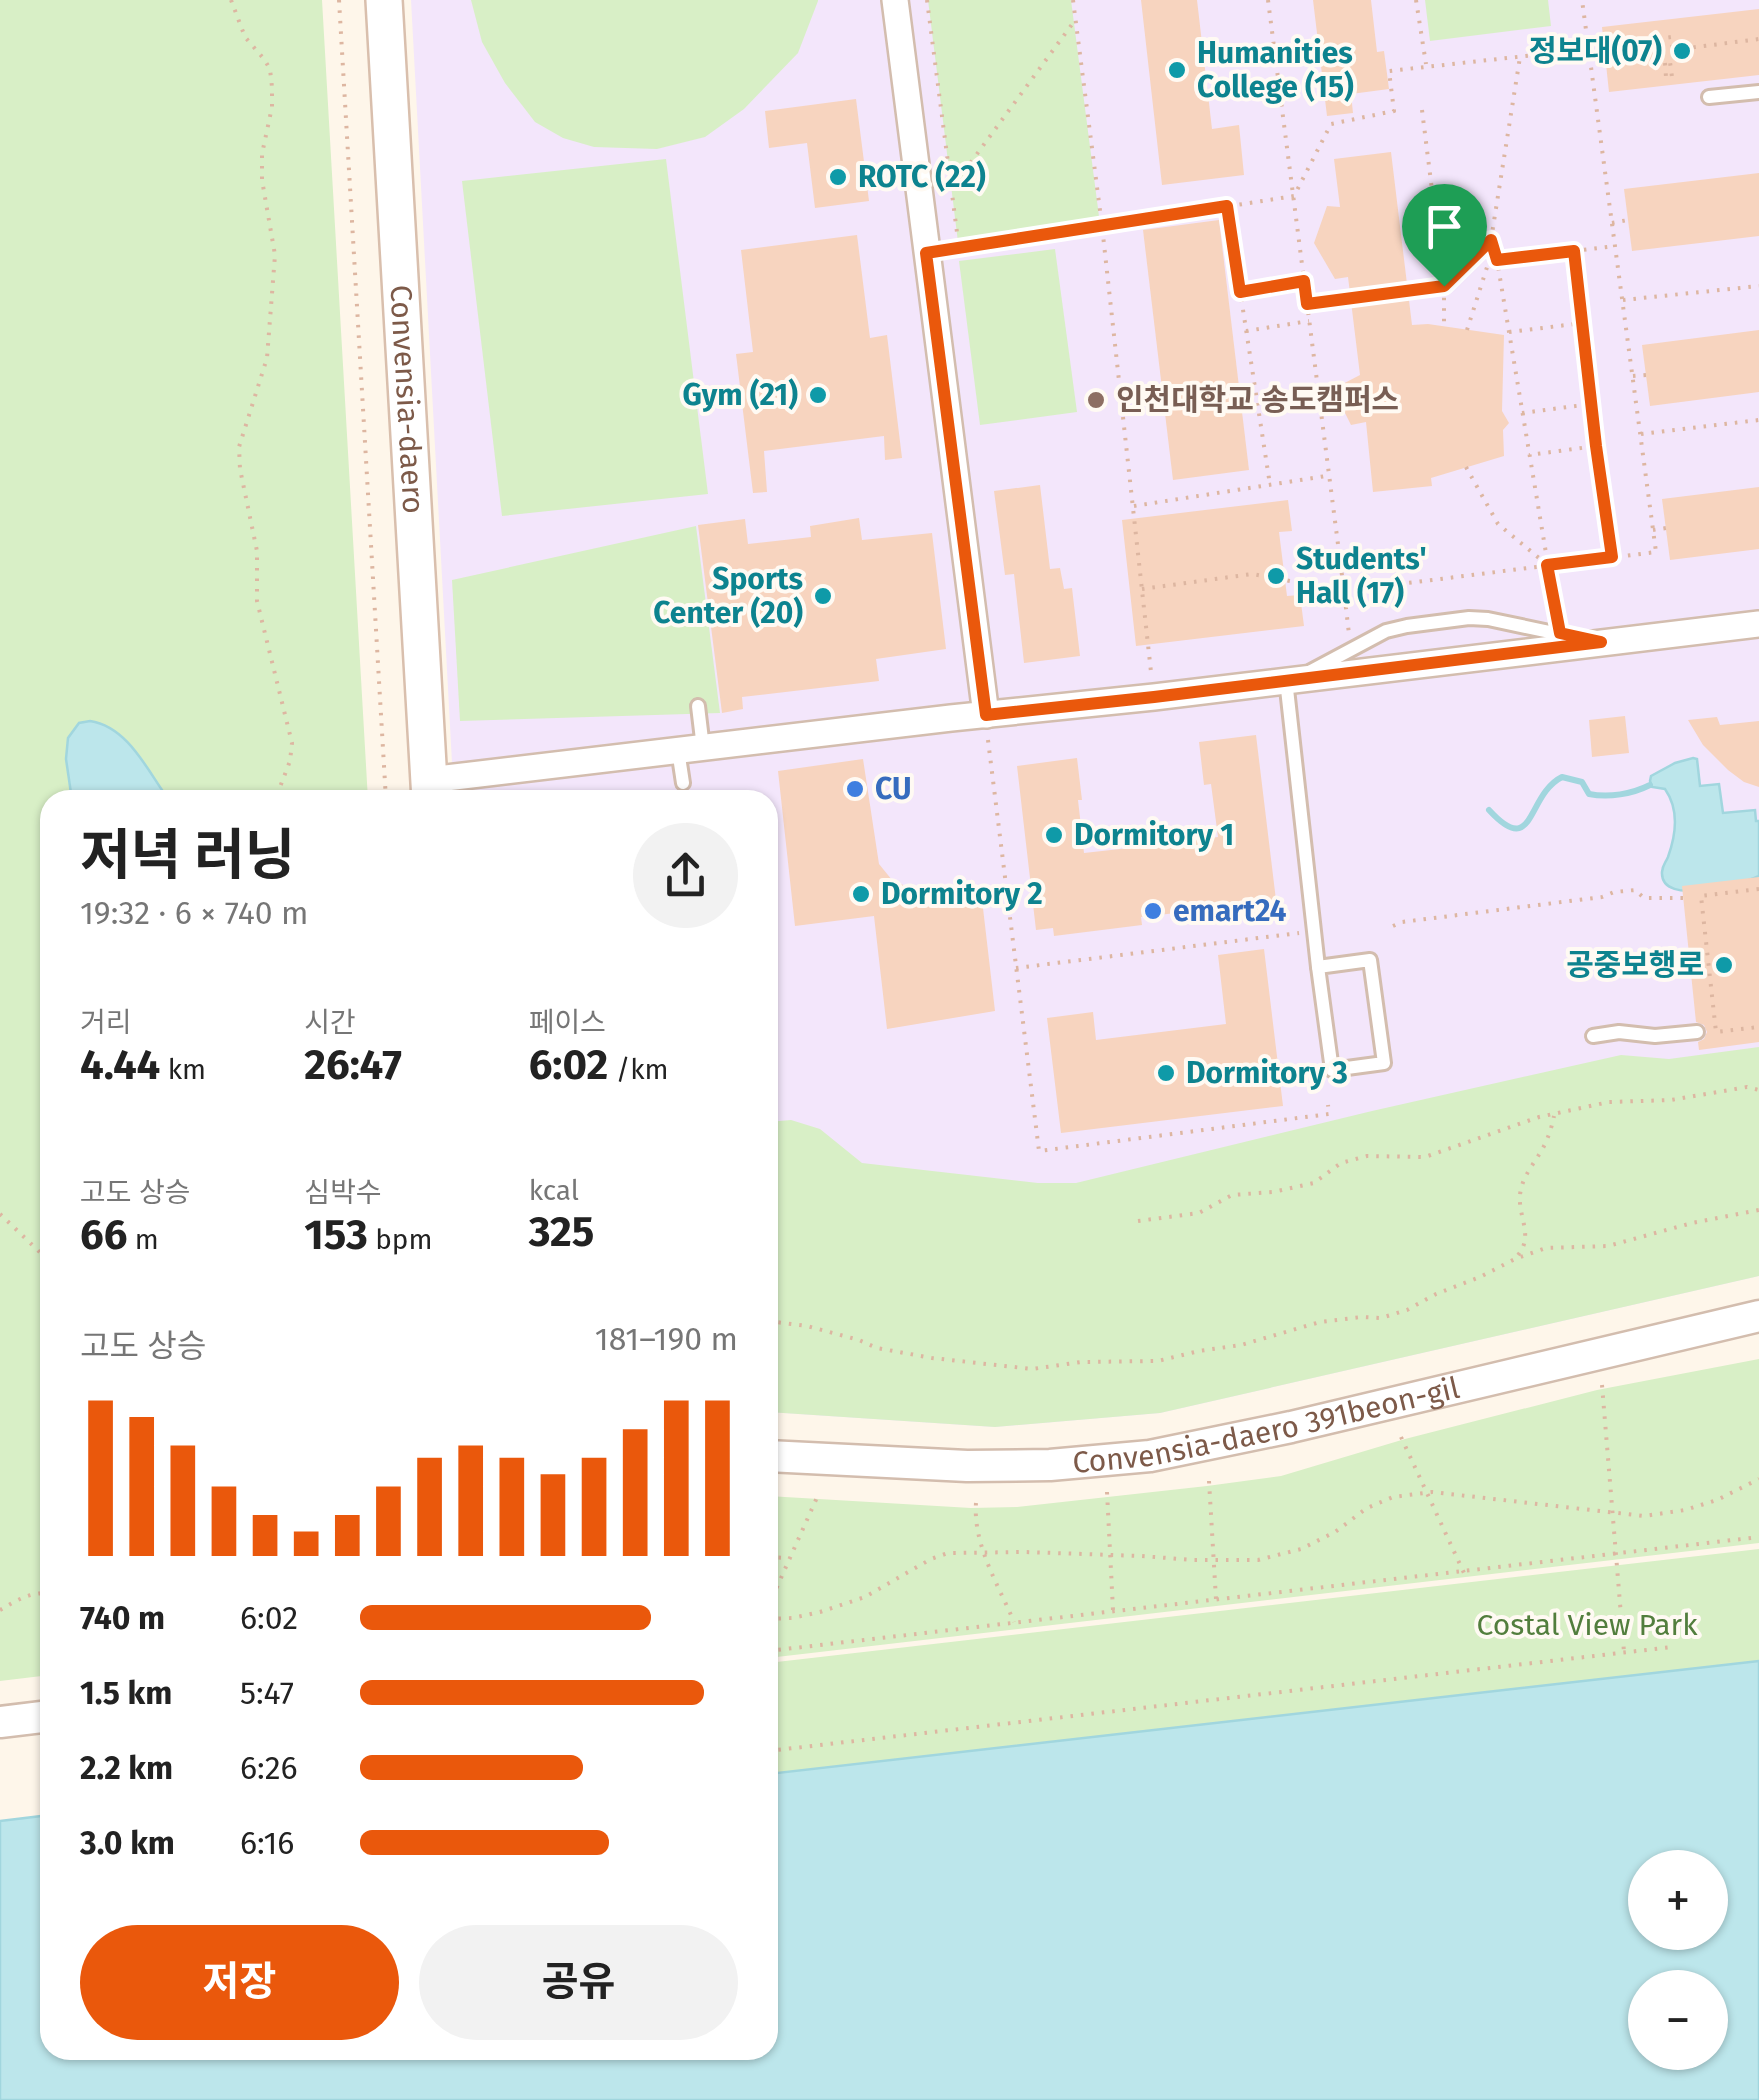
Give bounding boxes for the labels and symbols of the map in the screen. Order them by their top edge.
place label: 정보대(07) [1529,33,1662,69]
place label: Humanities College (15) [1197,35,1354,105]
marker: 정보대(07) [1671,40,1693,62]
marker: Humanities College (15) [1166,59,1188,81]
place label: ROTC (22) [858,159,986,195]
marker: ROTC (22) [827,166,849,188]
pin [1402,184,1487,287]
street label: Convensia-daero [382,284,432,515]
place label: Gym (21) [682,377,798,413]
place label: 인천대학교 송도캠퍼스 [1116,382,1399,418]
marker: Gym (21) [807,384,829,406]
marker: 인천대학교 송도캠퍼스 [1085,389,1107,411]
place label: Students' Hall (17) [1296,541,1427,611]
place label: Sports Center (20) [653,561,803,631]
marker: Students' Hall (17) [1265,565,1287,587]
marker: Sports Center (20) [812,585,834,607]
place label: CU [875,771,911,807]
marker: CU [844,778,866,800]
place label: Dormitory 1 [1074,817,1234,853]
marker: Dormitory 1 [1043,824,1065,846]
place label: Dormitory 2 [881,876,1043,912]
marker: Dormitory 2 [850,883,872,905]
place label: emart24 [1173,893,1287,929]
marker: emart24 [1142,900,1164,922]
place label: 공중보행로 [1566,947,1704,983]
marker: 공중보행로 [1713,954,1735,976]
place label: Dormitory 3 [1186,1055,1348,1091]
marker: Dormitory 3 [1155,1062,1177,1084]
street label: Convensia-daero 391beon-gil [1071,1370,1463,1481]
park label: Costal View Park [1476,1607,1698,1643]

